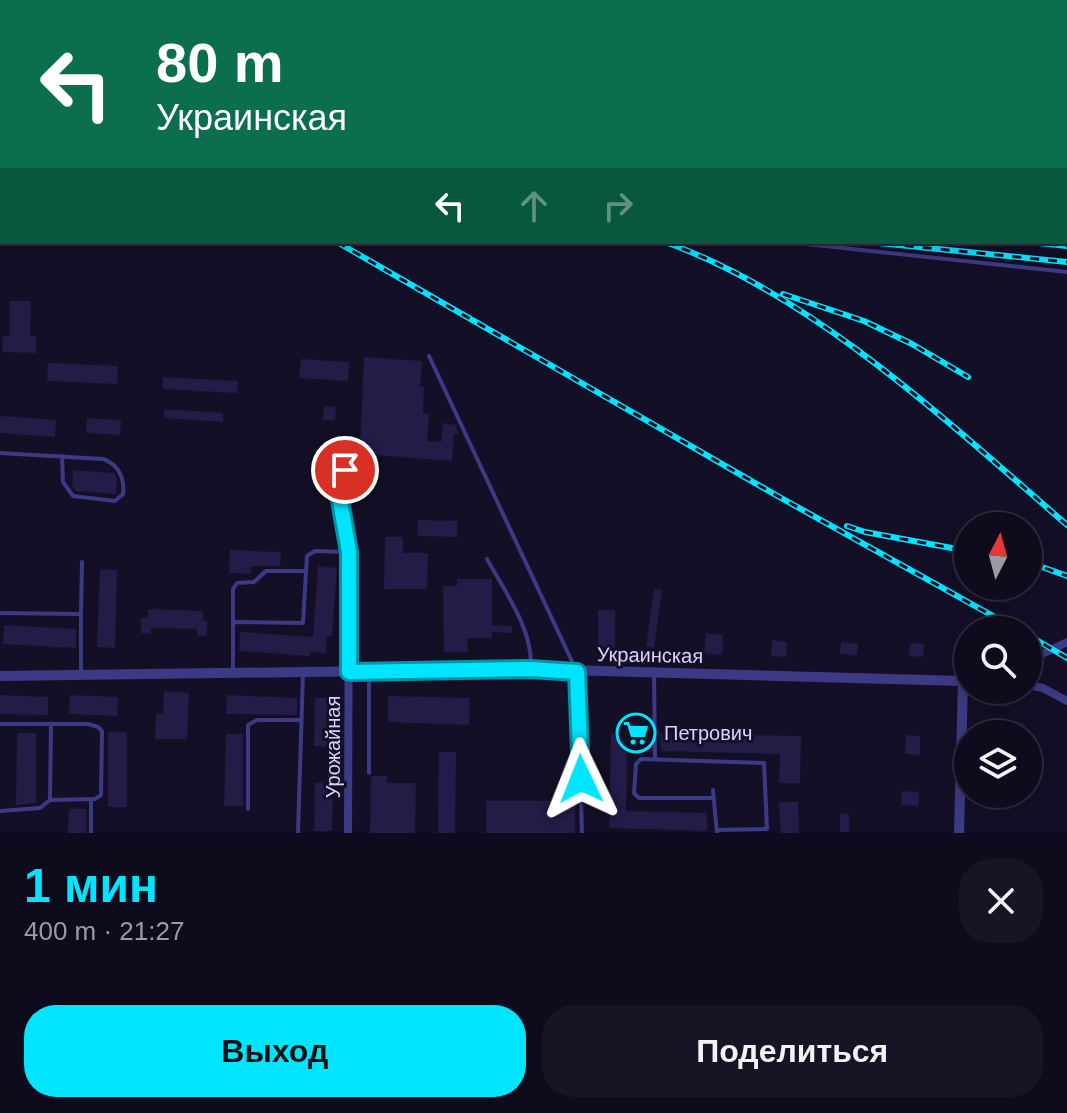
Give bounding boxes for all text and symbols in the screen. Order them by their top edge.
text: 80 m [156,31,284,94]
icon: left [24,32,128,136]
text: Украинская [156,97,347,138]
icon: left [428,184,472,228]
icon: ahead [512,184,556,228]
icon: right [596,184,640,228]
pin [311,436,379,504]
icon: arrive [323,448,367,492]
north arrow [954,512,1042,600]
map controls [954,512,1042,808]
button: search [954,616,1042,704]
street label: Украинская [597,643,703,667]
street label: Урожайная [322,696,344,798]
supermarket icon: Петрович [615,712,657,754]
button: layers [954,720,1042,808]
place label: Петрович [664,722,752,744]
position arrow [539,737,623,821]
text: 1 мин [24,859,158,912]
button: close [959,859,1043,943]
text: 400 m · 21:27 [24,916,184,946]
button: Выход [24,1005,526,1097]
button: Поделиться [542,1005,1043,1097]

